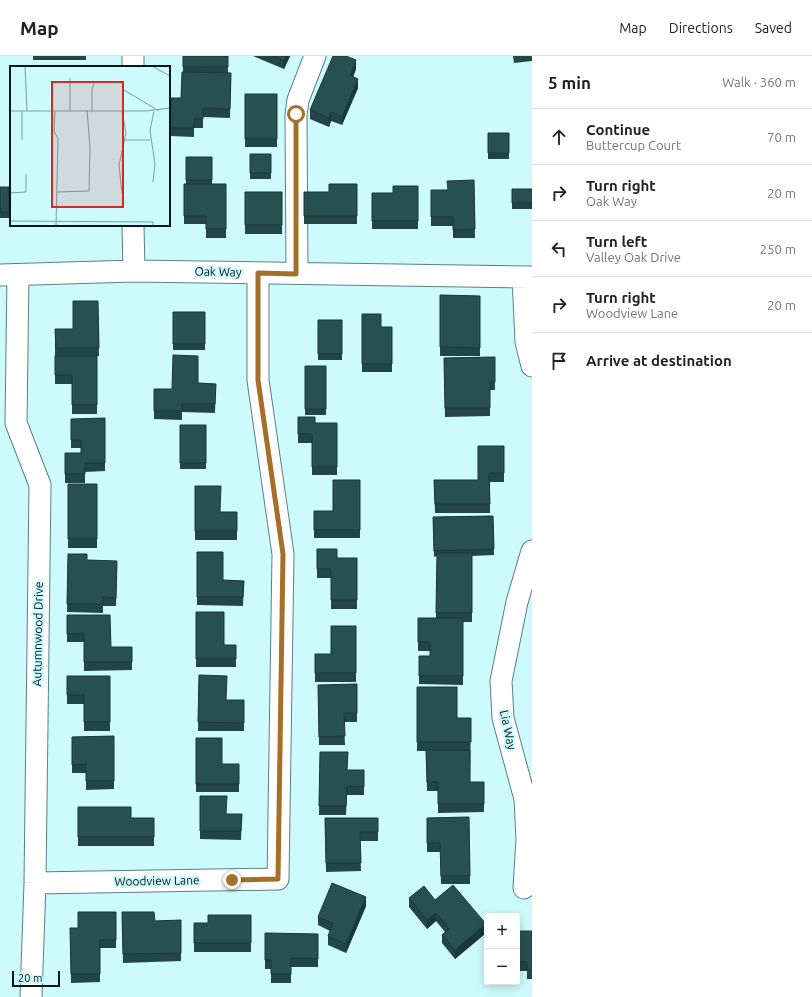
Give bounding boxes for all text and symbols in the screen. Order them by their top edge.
text: Map [20,17,59,39]
text: Map [619,20,647,36]
text: Directions [669,20,733,36]
text: Saved [755,20,792,36]
inset map [10,66,170,226]
text: 5 min [548,73,591,92]
text: Walk · 360 m [722,75,796,89]
route start [287,105,305,123]
text: Continue [586,121,650,138]
icon: ahead [548,126,570,148]
text: 70 m [767,130,796,144]
text: Buttercup Court [586,138,681,152]
text: Turn right [586,177,656,194]
icon: right [548,182,570,204]
text: 20 m [767,186,796,200]
text: Oak Way [586,194,637,208]
text: Turn left [586,233,647,250]
icon: left [548,238,570,260]
text: 250 m [760,242,796,256]
text: Valley Oak Drive [586,250,681,264]
street label: Oak Way [194,265,242,278]
text: Turn right [586,289,656,306]
icon: right [548,294,570,316]
text: 20 m [767,298,796,312]
text: Woodview Lane [586,306,678,320]
icon: arrive [548,350,570,372]
text: Arrive at destination [586,352,732,369]
street label: Autumnwood Drive [30,581,45,687]
street label: Lia Way [498,709,519,751]
route end [223,871,241,889]
street label: Woodview Lane [114,873,200,888]
map controls [484,913,520,985]
button: + [484,913,520,949]
button: − [484,949,520,985]
scale bar [12,969,60,988]
text: 20 m [18,972,42,984]

